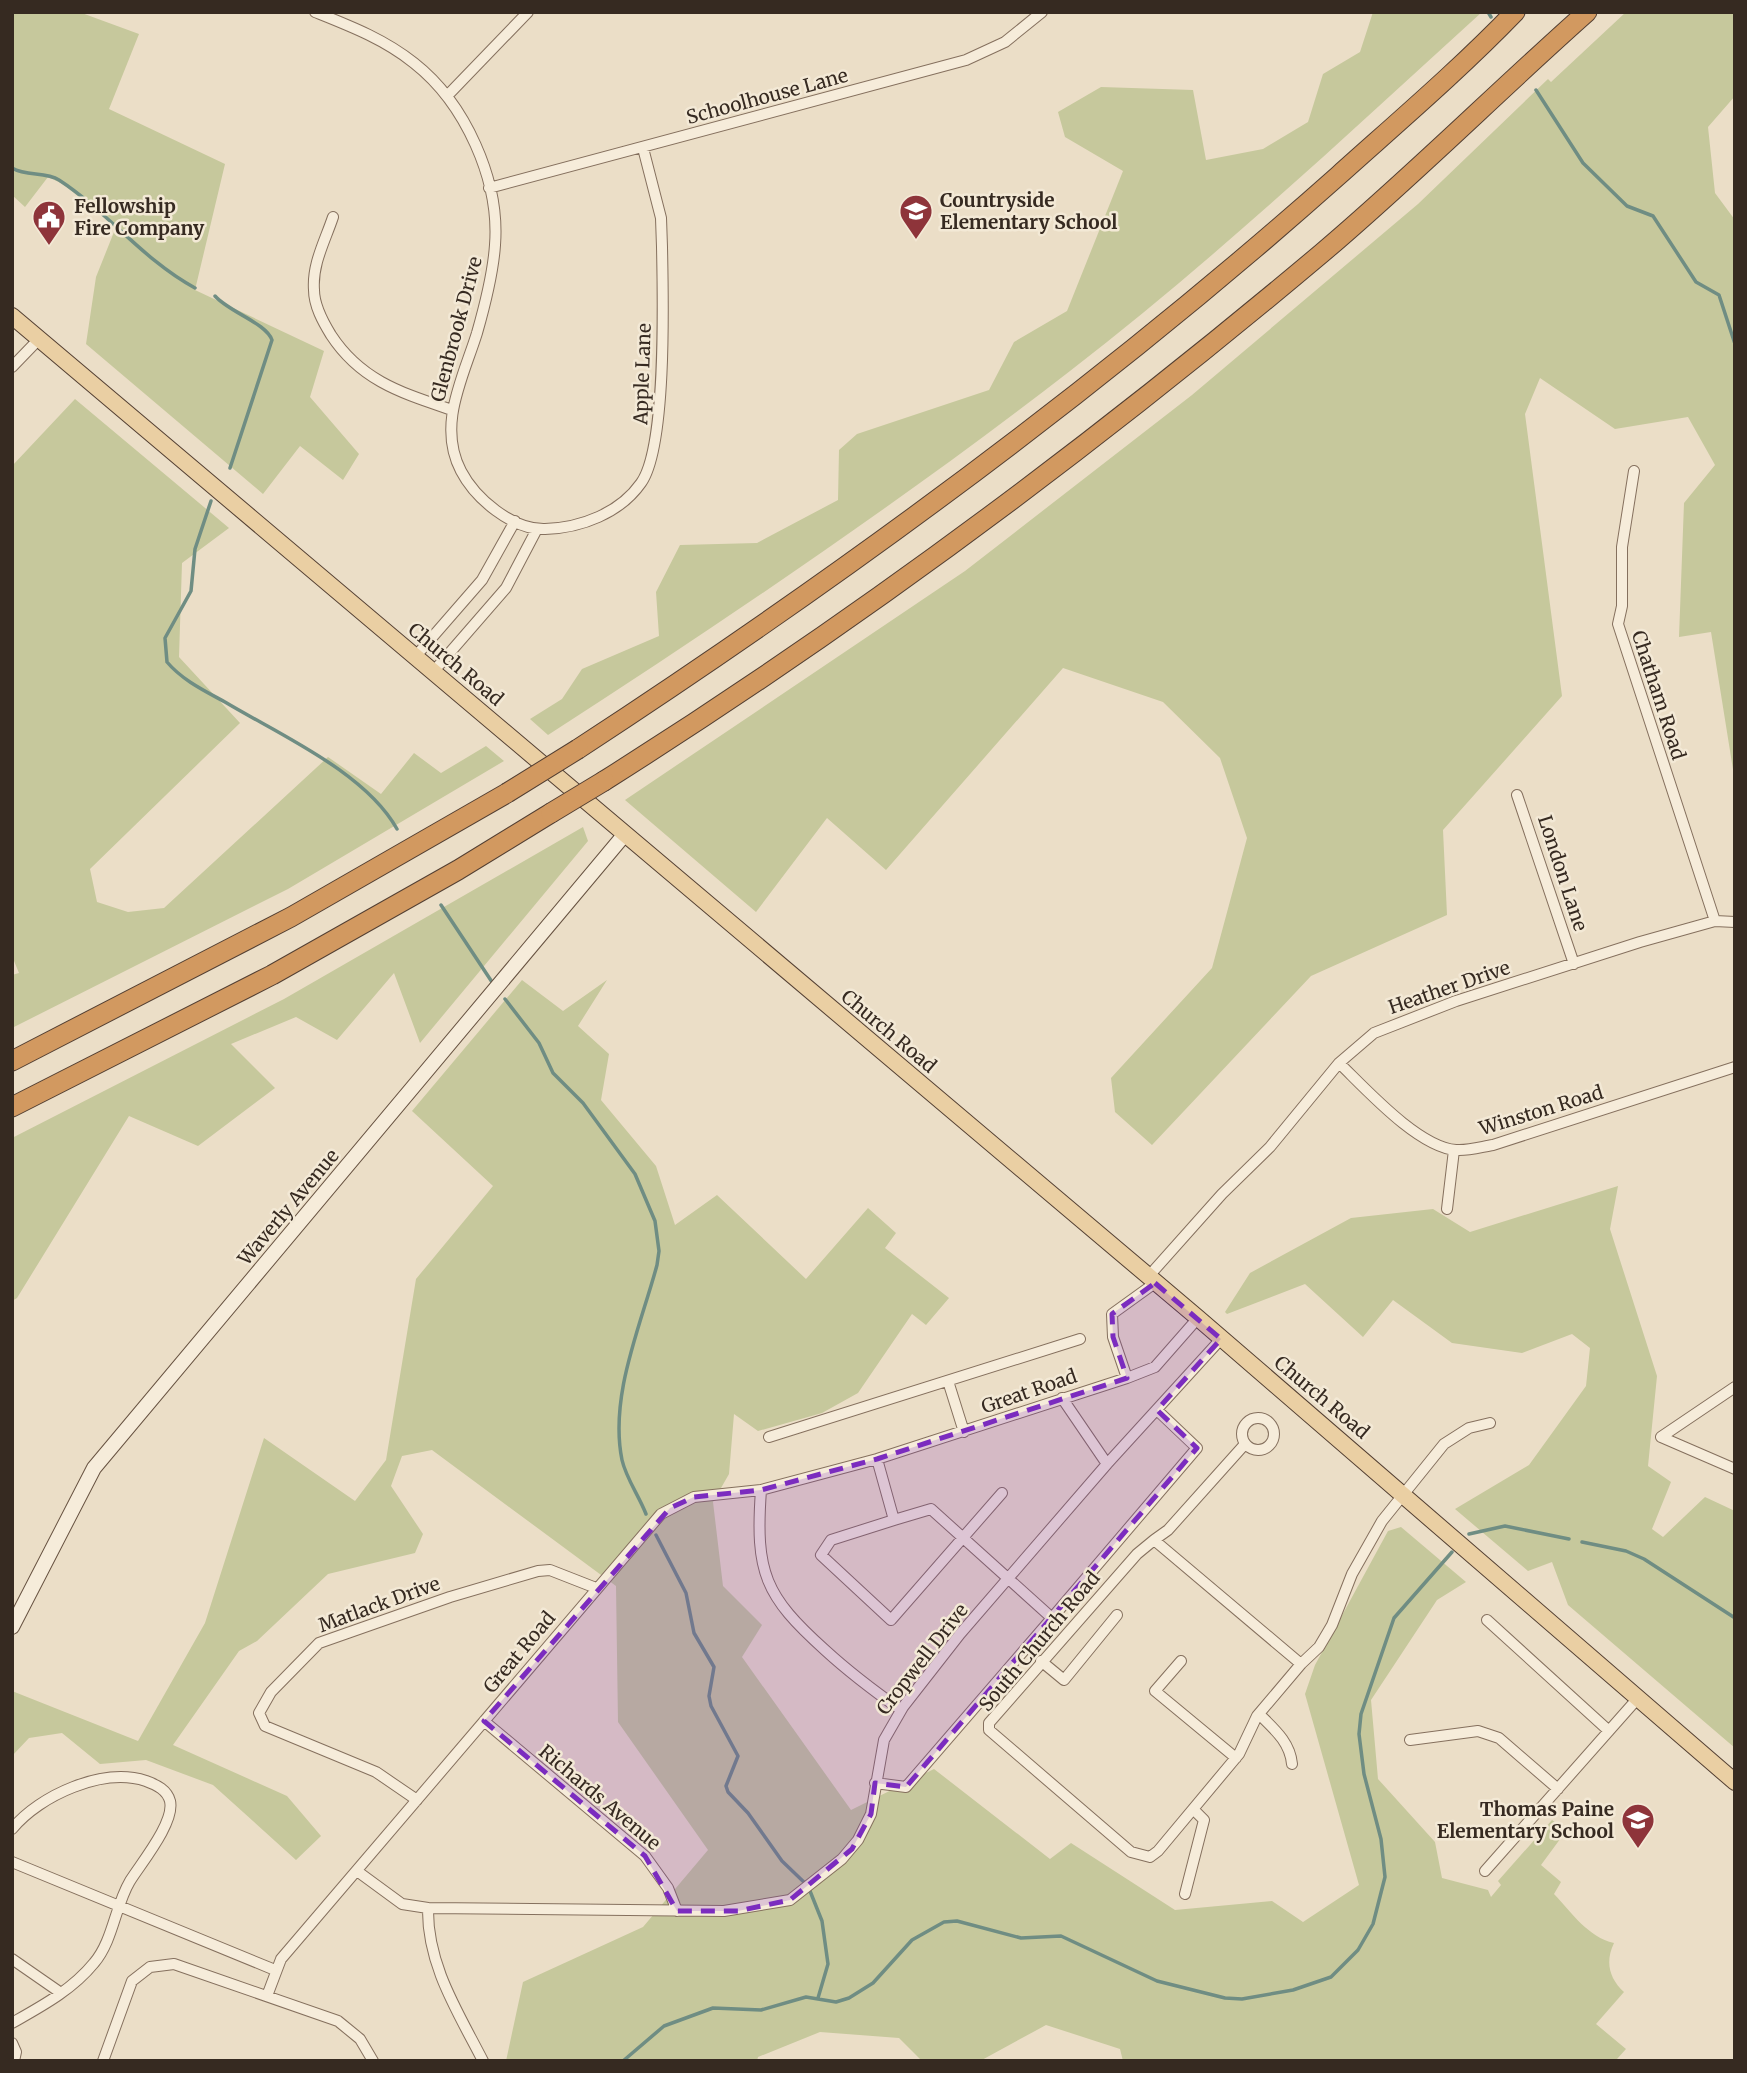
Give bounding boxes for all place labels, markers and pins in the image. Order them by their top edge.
place label: Countryside Elementary School [940,188,1117,234]
school or university icon: Countryside Elementary School [897,192,935,241]
place label: Fellowship Fire Company [74,194,205,240]
public building icon: Fellowship Fire Company [30,198,68,247]
place label: Thomas Paine Elementary School [1437,1797,1614,1843]
school or university icon: Thomas Paine Elementary School [1619,1801,1657,1850]

